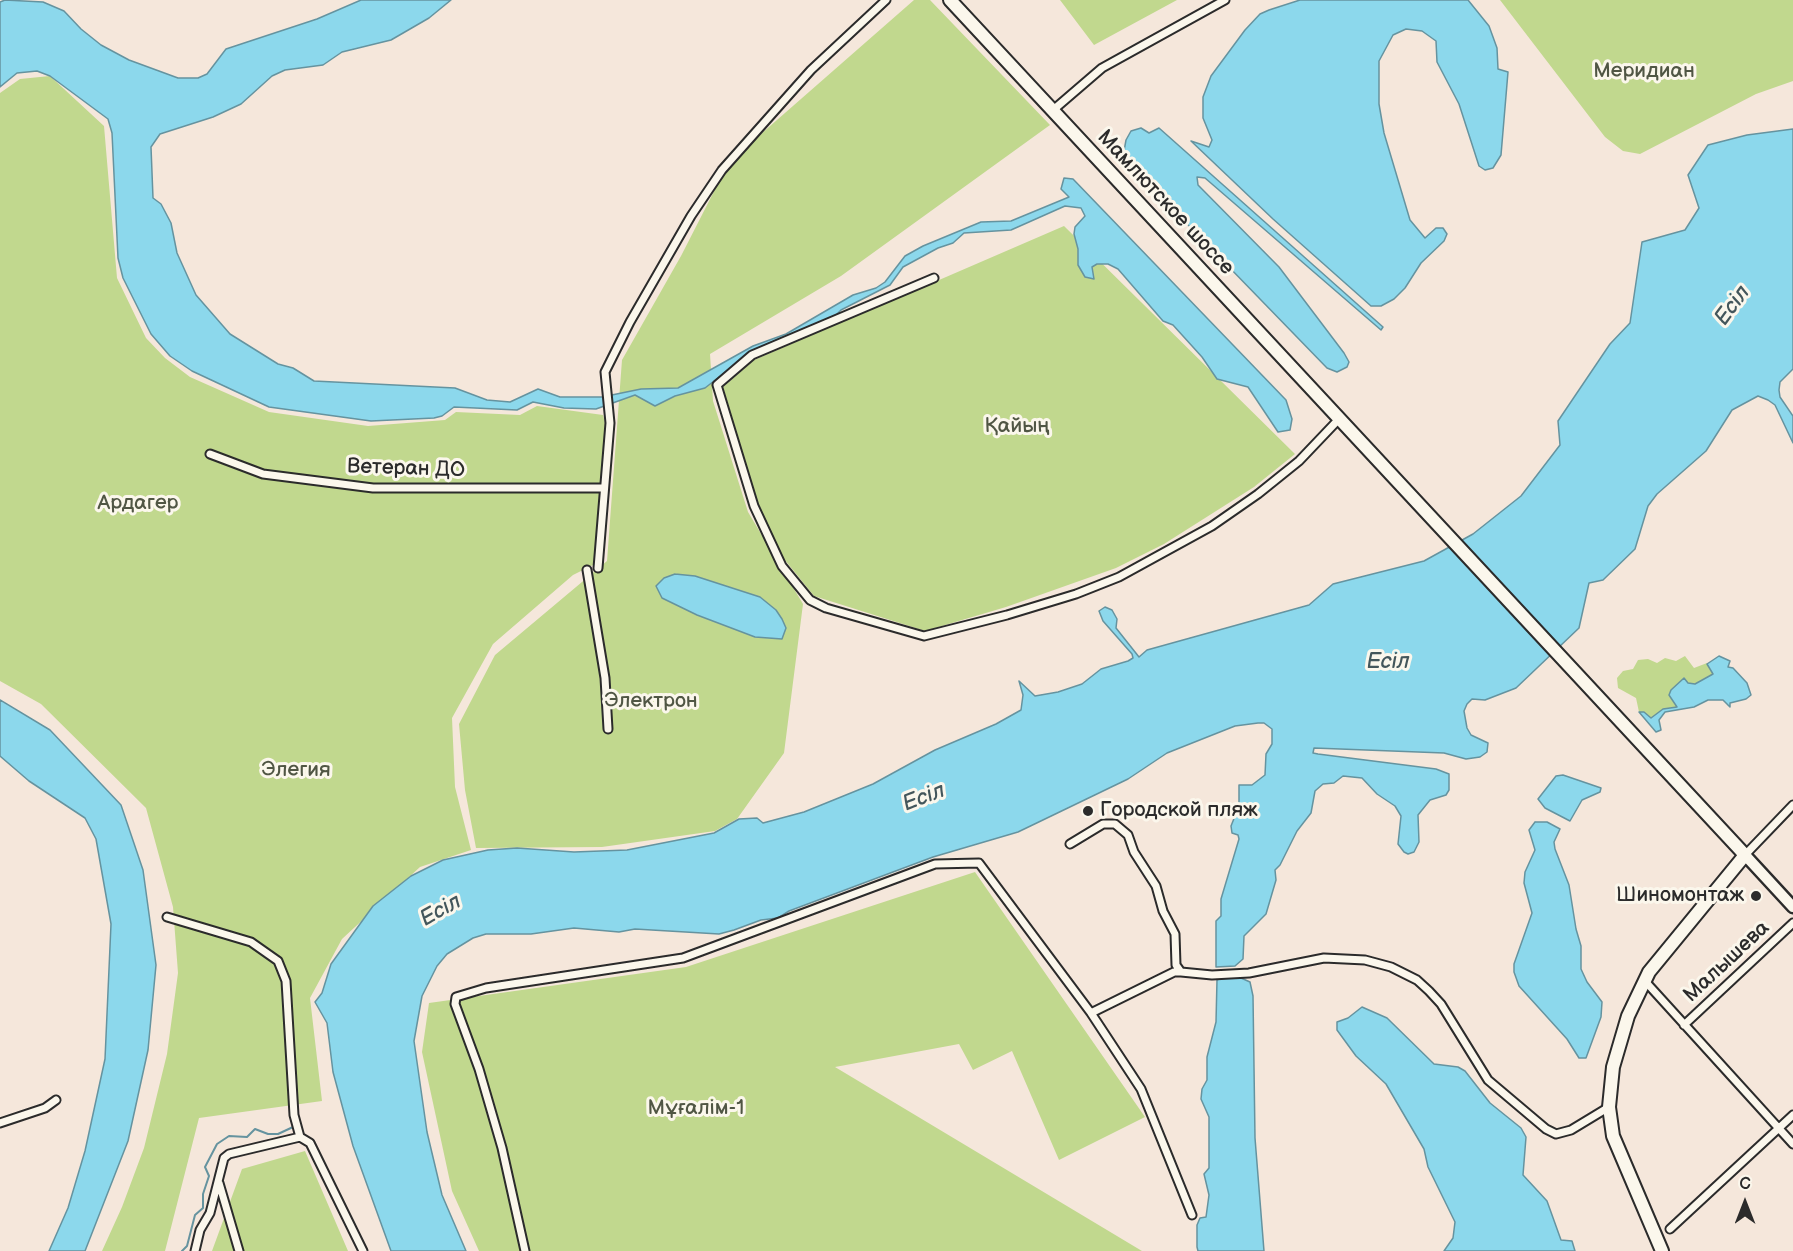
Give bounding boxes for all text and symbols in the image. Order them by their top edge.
park label: Меридиан [1593,59,1695,85]
street label: Мамлютское шоссе [1091,125,1239,281]
water label: Есіл [1710,281,1756,331]
park label: Қайың [985,414,1049,440]
street label: Ветеран ДО [347,454,465,484]
park label: Ардагер [98,491,178,517]
water label: Есіл [1366,649,1410,675]
park label: Электрон [604,689,698,715]
park label: Элегия [261,758,331,784]
water label: Есіл [899,778,949,818]
place label: Городской пляж [1100,798,1258,824]
marker: Городской пляж [1081,804,1095,818]
place label: Шиномонтаж [1616,883,1744,909]
water label: Есіл [416,889,466,933]
marker: Шиномонтаж [1749,889,1763,903]
street label: Малышева [1679,916,1775,1008]
park label: Мұғалім-1 [648,1096,744,1122]
north arrow [1715,1173,1775,1233]
text: С [1739,1175,1751,1194]

